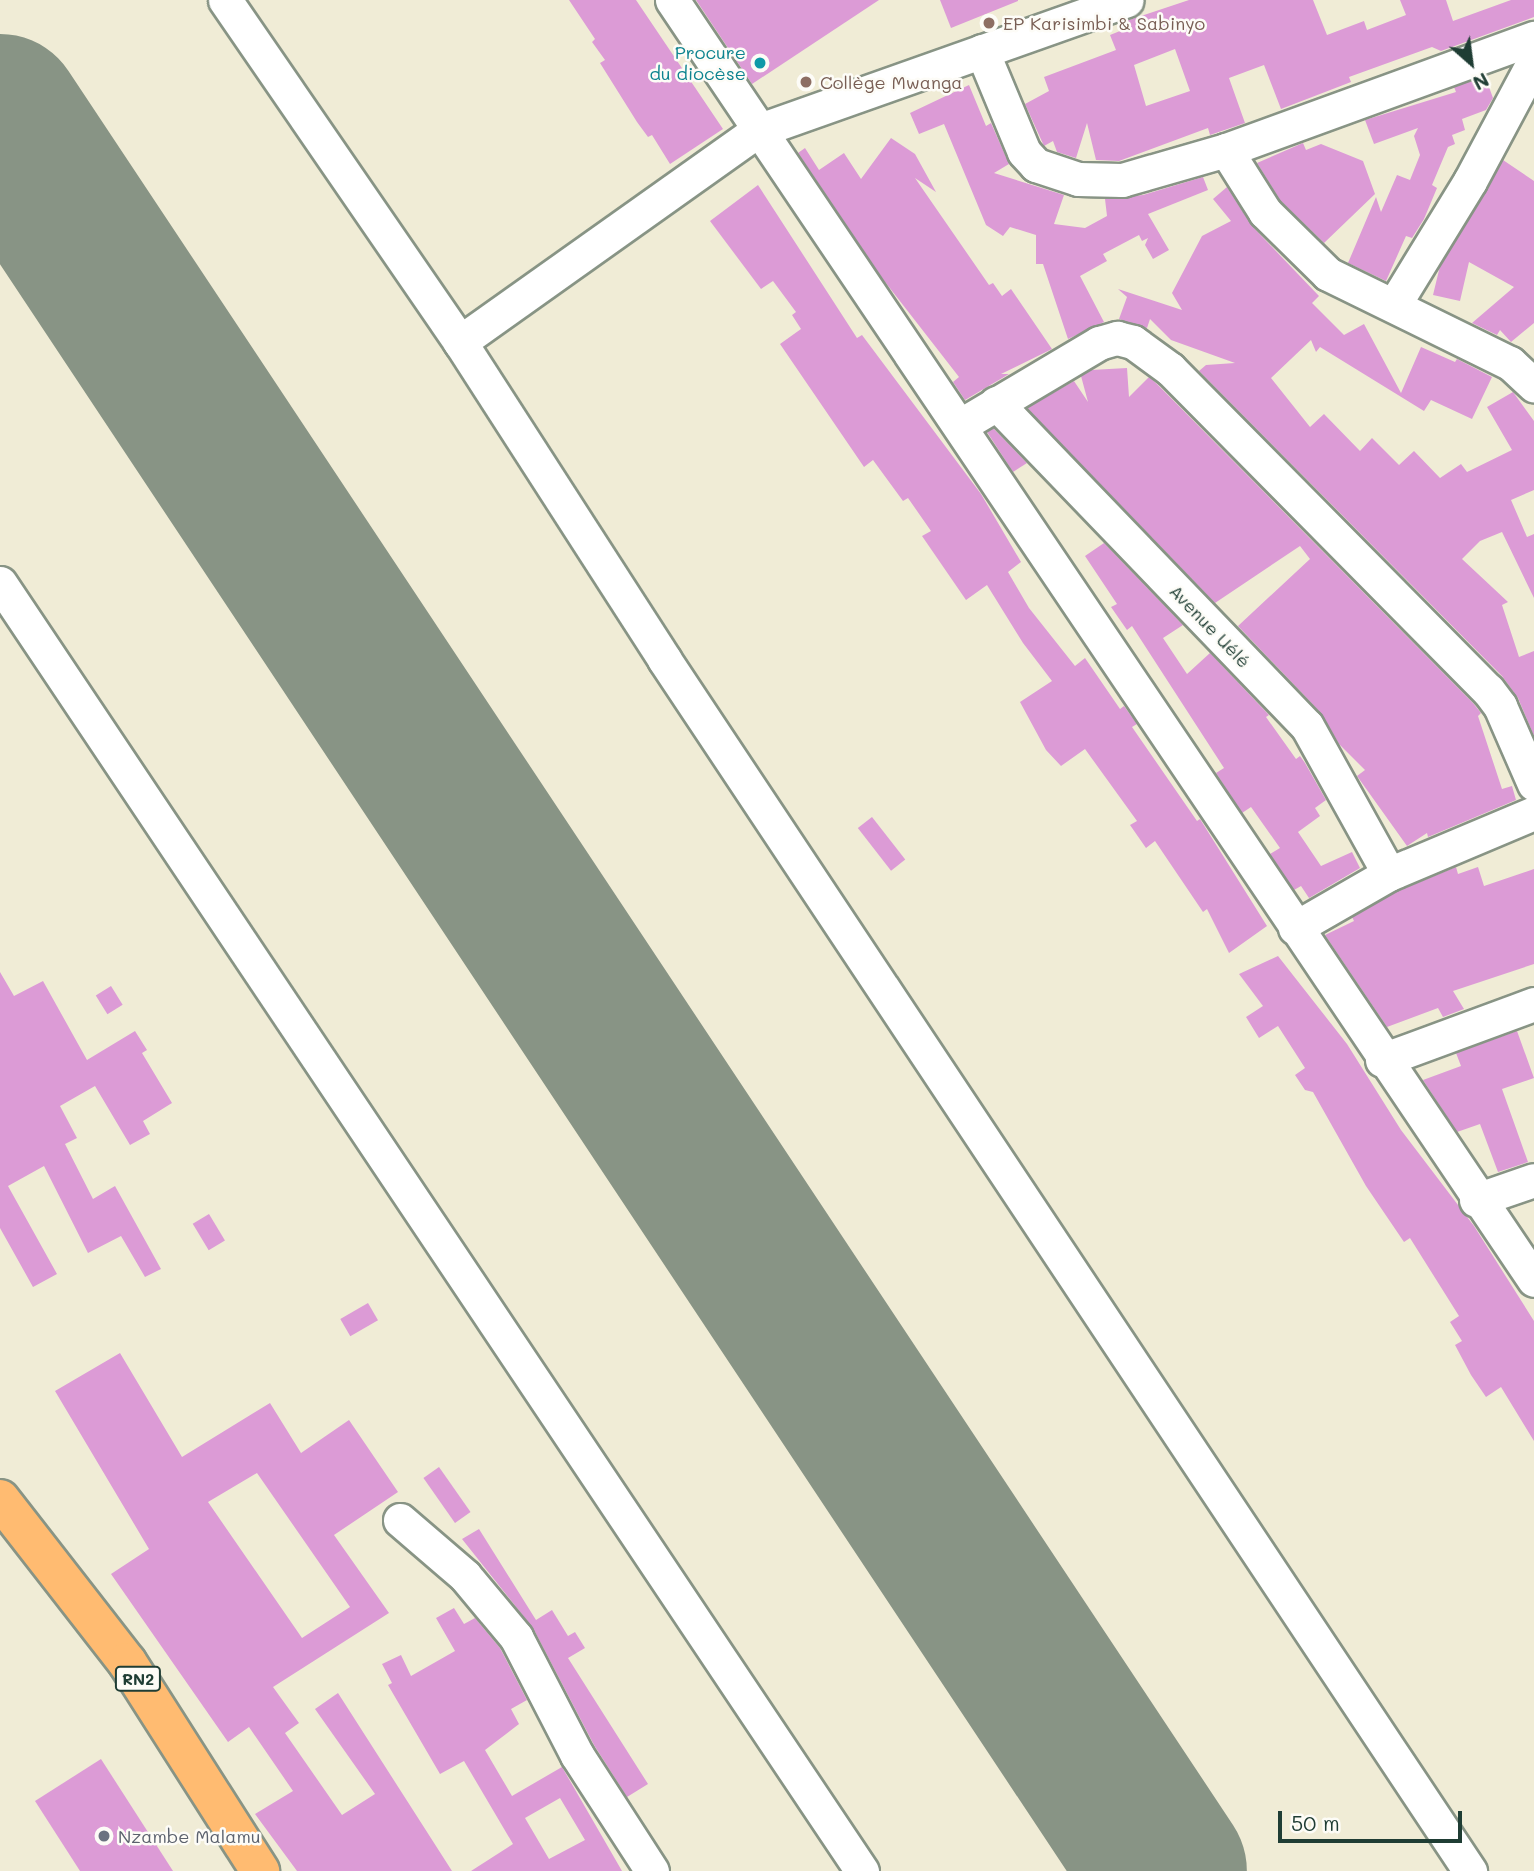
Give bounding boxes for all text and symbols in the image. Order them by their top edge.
place label: EP Karisimbi & Sabinyo [1003,12,1205,34]
marker: EP Karisimbi & Sabinyo [981,15,997,31]
north arrow [1436,28,1506,98]
place label: Procure du diocèse [649,42,746,84]
marker: Procure du diocèse [752,55,768,71]
text: N [1469,68,1493,96]
place label: Collège Mwanga [820,71,963,93]
marker: Collège Mwanga [798,74,814,90]
street label: Avenue Uélé [1165,580,1255,672]
road number: RN2 [114,1666,162,1692]
scale bar [1282,1798,1466,1842]
text: 50 m [1291,1809,1340,1836]
place label: Nzambe Malamu [118,1825,261,1847]
marker: Nzambe Malamu [96,1828,112,1844]

